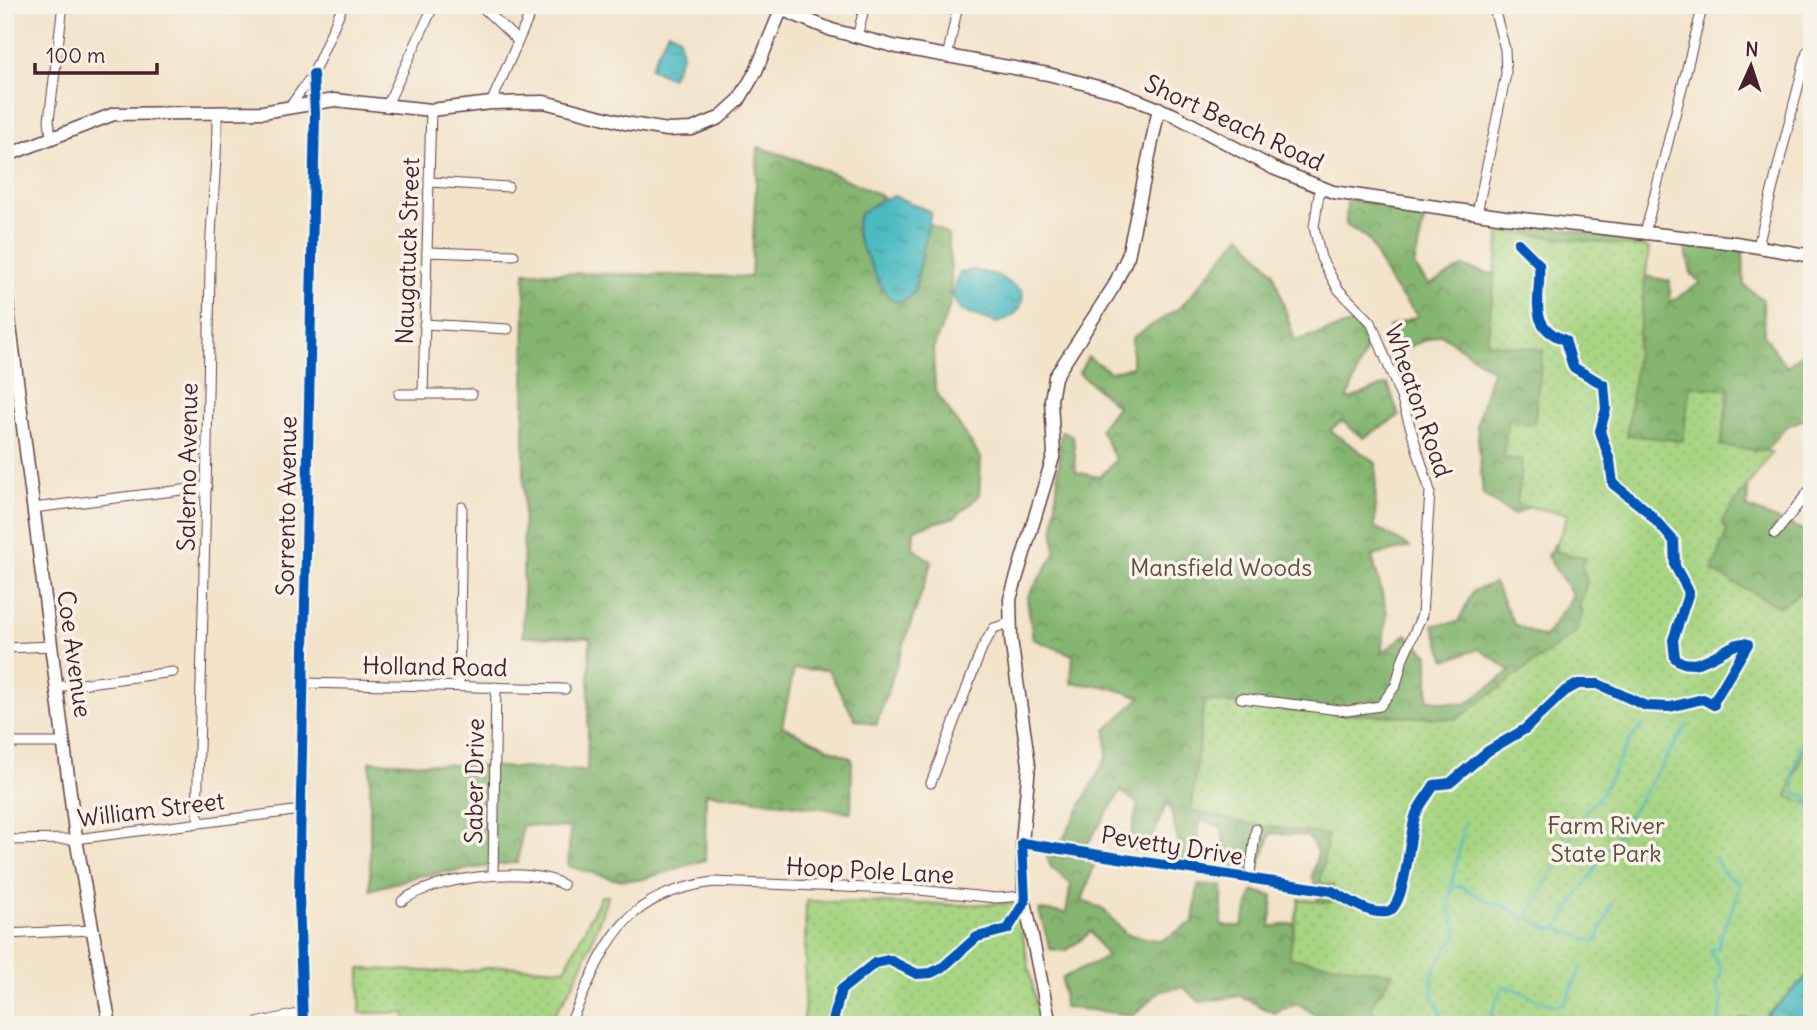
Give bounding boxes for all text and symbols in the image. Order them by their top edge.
scale bar [35,32,158,76]
north arrow [1716,32,1786,102]
text: N [1745,37,1759,61]
text: 100 m [46,42,105,69]
street label: Short Beach Road [1140,67,1329,177]
street label: Naugatuck Street [389,157,425,345]
street label: Wheaton Road [1379,320,1459,481]
street label: Salerno Avenue [171,382,203,552]
street label: Sorrento Avenue [269,416,303,596]
park label: Mansfield Woods [1130,552,1312,582]
street label: Coe Avenue [51,588,99,719]
street label: Holland Road [362,650,508,682]
street label: Saber Drive [458,718,490,844]
street label: William Street [76,785,226,833]
park label: Farm River State Park [1547,810,1665,868]
street label: Pevetty Drive [1099,819,1245,871]
street label: Hoop Pole Lane [785,851,955,889]

